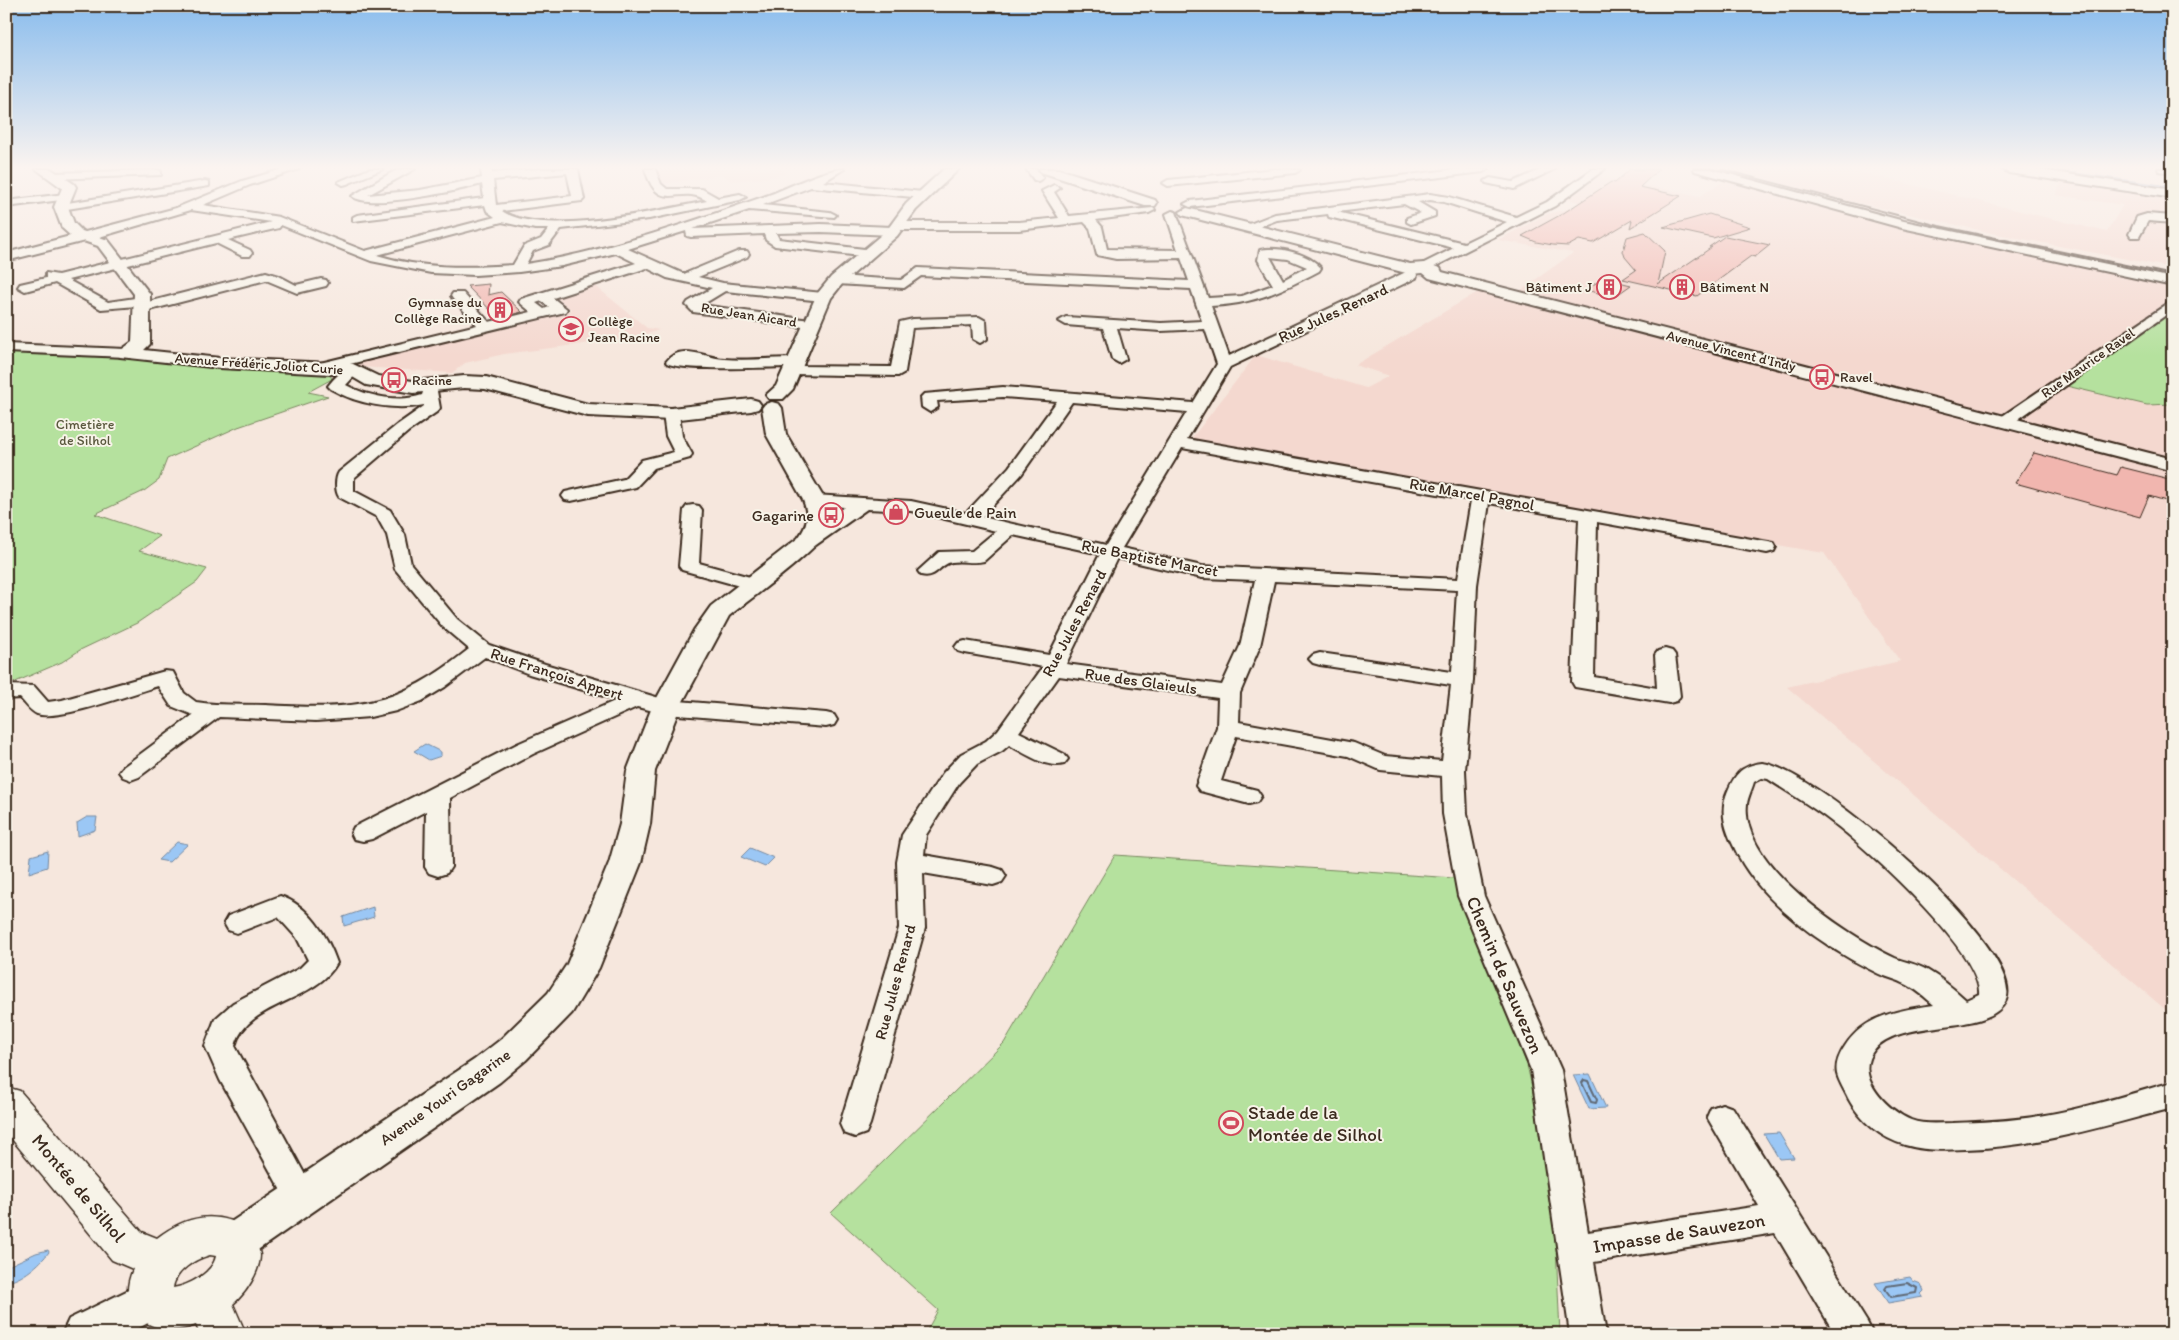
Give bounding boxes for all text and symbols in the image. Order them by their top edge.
building icon: Bâtiment J [1596,274,1622,300]
building icon: Bâtiment N [1669,274,1695,300]
street label: Rue Jules Renard [1275,279,1391,347]
place label: Bâtiment J [1526,279,1592,296]
place label: Bâtiment N [1700,279,1769,296]
place label: Gymnase du Collège Racine [394,294,482,327]
building icon: Gymnase du Collège Racine [487,297,513,323]
street label: Rue Jean Aicard [700,299,799,331]
place label: Collège Jean Racine [588,313,660,346]
school or university icon: Collège Jean Racine [558,316,584,342]
street label: Rue Maurice Ravel [2038,324,2138,402]
street label: Avenue Vincent d'Indy [1664,327,1798,375]
street label: Avenue Frédéric Joliot Curie [174,350,344,378]
bus stop icon: Ravel [1809,364,1835,390]
bus stop icon: Racine [381,367,407,393]
place label: Ravel [1840,369,1873,386]
place label: Racine [412,372,452,389]
park label: Cimetière de Silhol [56,416,115,449]
street label: Rue Marcel Pagnol [1408,474,1537,514]
shop icon: Gueule de Pain [883,499,909,525]
bus stop icon: Gagarine [818,502,844,528]
place label: Gueule de Pain [914,503,1017,522]
place label: Gagarine [752,506,814,525]
street label: Rue Baptiste Marcet [1080,535,1220,581]
street label: Rue Jules Renard [1038,566,1110,680]
street label: Rue François Appert [488,644,626,704]
street label: Rue des Glaïeuls [1084,664,1198,698]
street label: Chemin de Sauvezon [1461,893,1549,1057]
street label: Rue Jules Renard [870,922,920,1042]
street label: Avenue Youri Gagarine [376,1045,514,1149]
place label: Stade de la Montée de Silhol [1248,1101,1383,1146]
sports icon: Stade de la Montée de Silhol [1218,1110,1244,1136]
street label: Montée de Silhol [27,1129,131,1247]
street label: Impasse de Sauvezon [1591,1208,1767,1258]

